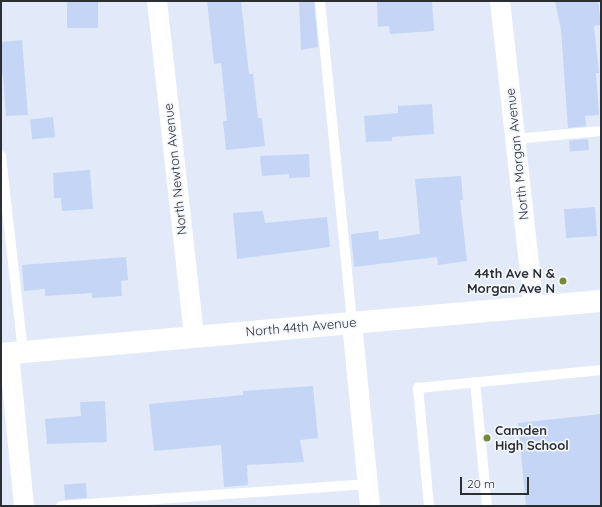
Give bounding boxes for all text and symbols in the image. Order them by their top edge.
street label: North Morgan Avenue [502,87,532,221]
street label: North Newton Avenue [160,102,190,236]
place label: 44th Ave N & Morgan Ave N [467,266,555,297]
marker: 44th Ave N & Morgan Ave N [558,276,568,286]
street label: North 44th Avenue [245,314,357,340]
place label: Camden High School [495,423,569,454]
marker: Camden High School [482,433,492,443]
scale bar [462,469,531,495]
text: 20 m [467,476,495,491]

